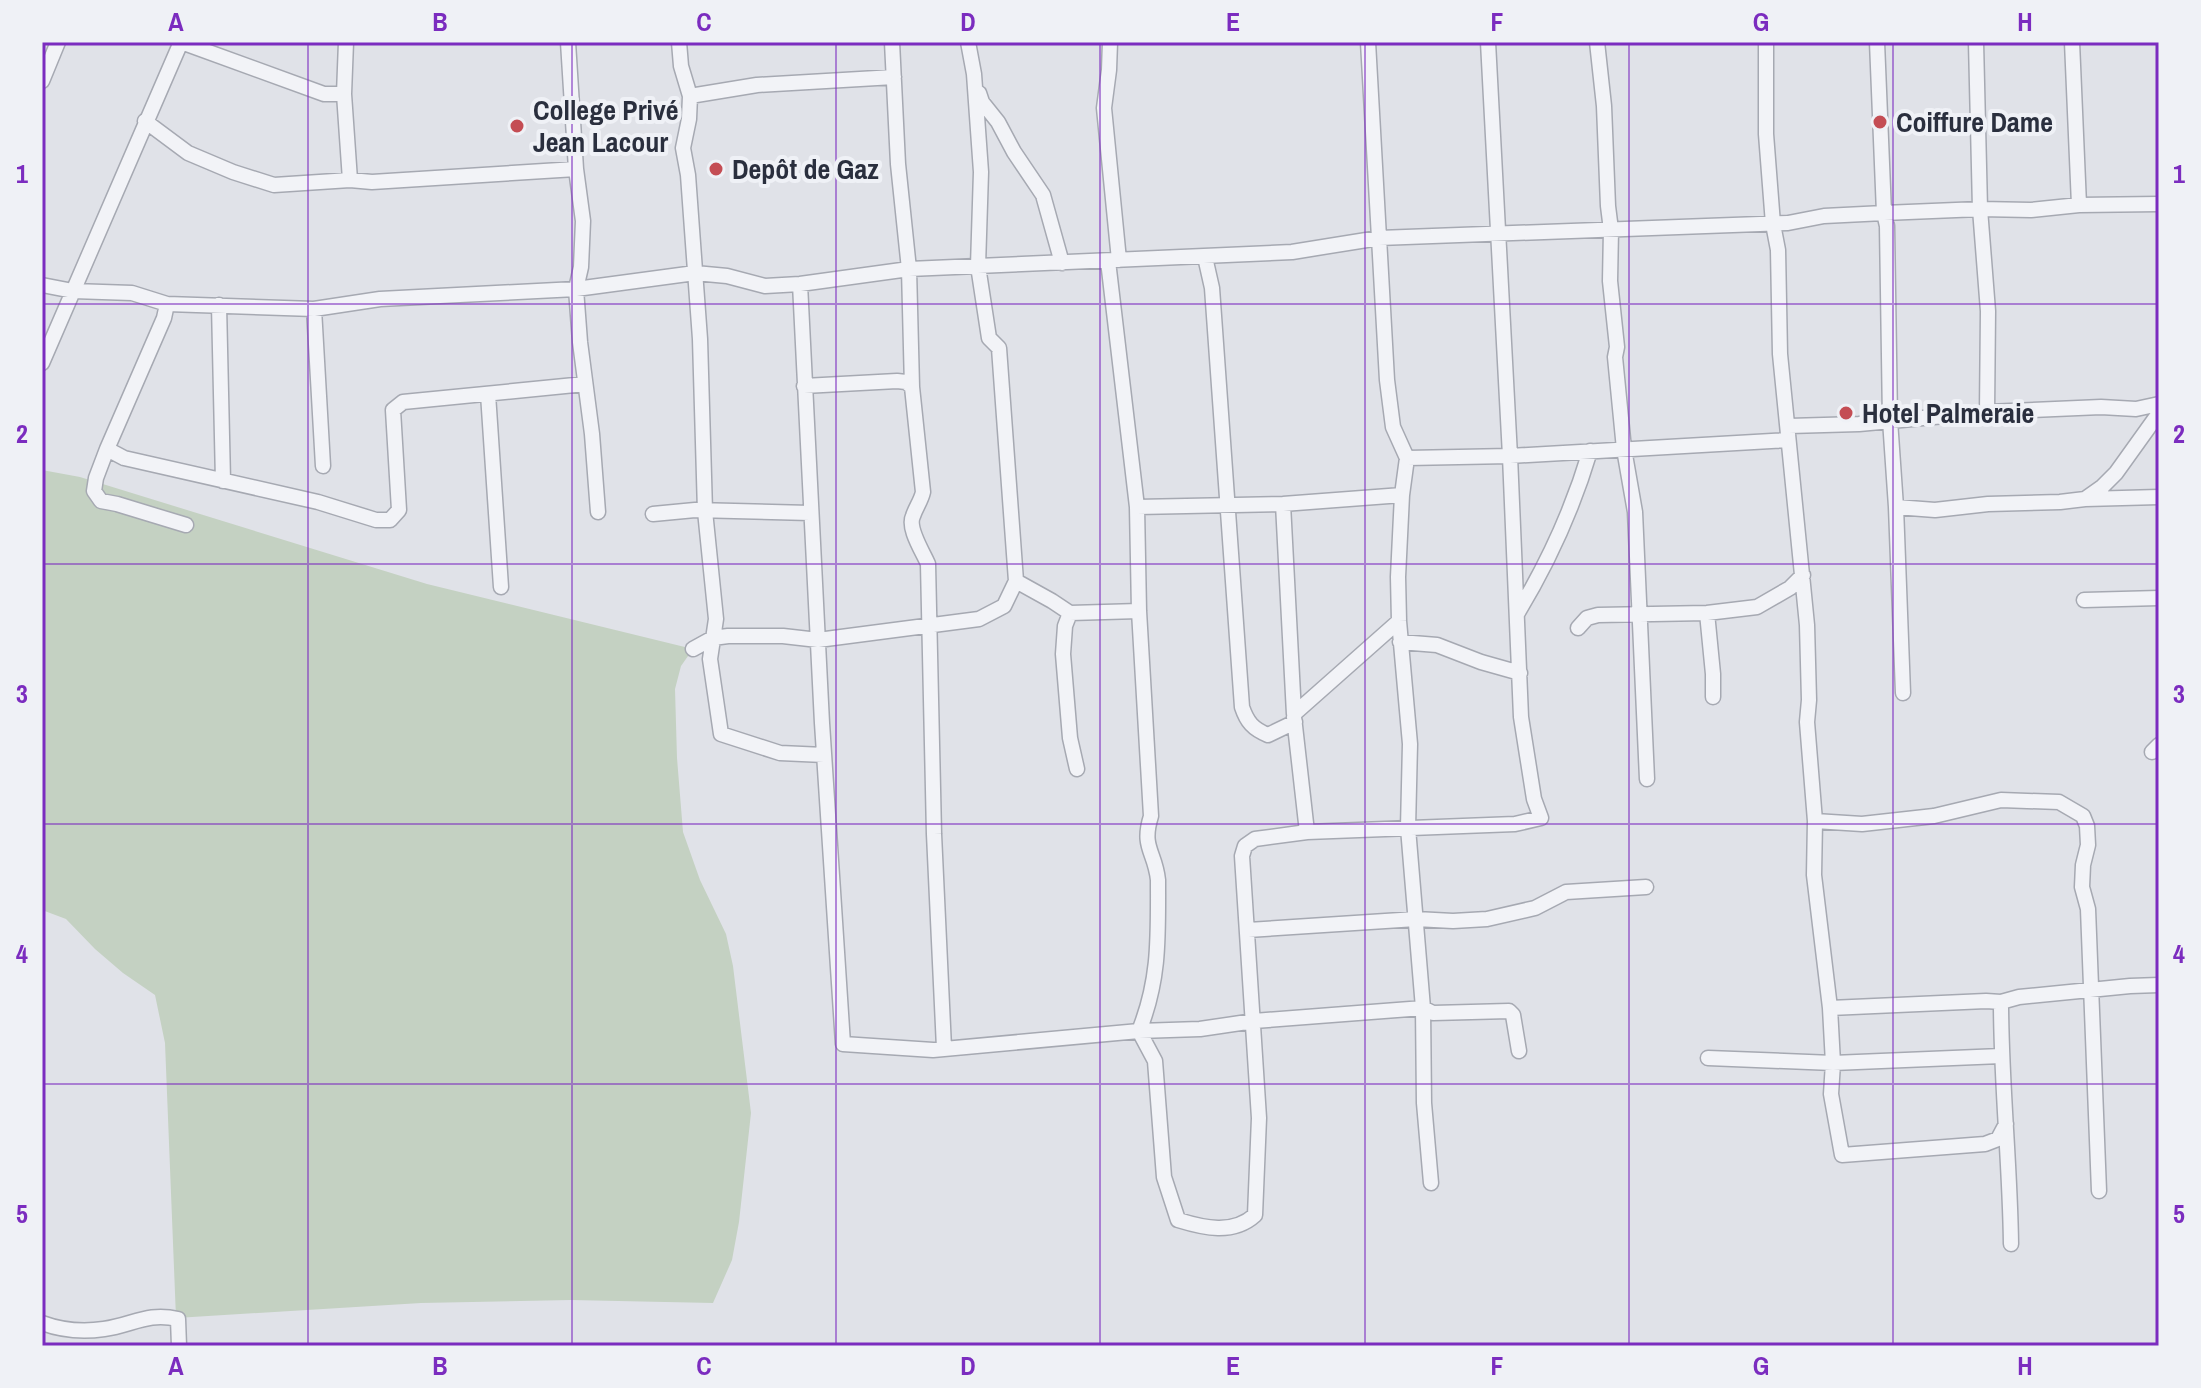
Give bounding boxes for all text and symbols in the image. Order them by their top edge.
text: A [168,4,184,39]
text: B [432,4,448,39]
text: C [696,4,712,39]
text: D [960,4,976,39]
text: E [1226,4,1240,39]
text: F [1490,4,1504,39]
text: G [1753,4,1769,39]
text: H [2017,4,2033,39]
place label: College Privé Jean Lacour [533,91,679,161]
place label: Coiffure Dame [1896,103,2053,141]
marker: Coiffure Dame [1871,113,1889,131]
marker: College Privé Jean Lacour [508,117,526,135]
place label: Depôt de Gaz [732,150,879,188]
text: 1 [16,156,28,191]
text: 1 [2173,156,2185,191]
marker: Depôt de Gaz [707,160,725,178]
place label: Hotel Palmeraie [1862,394,2034,432]
marker: Hotel Palmeraie [1837,404,1855,422]
text: 2 [16,416,28,451]
text: 2 [2173,416,2185,451]
text: 3 [16,676,28,711]
text: 3 [2173,676,2185,711]
text: 4 [16,936,28,971]
text: 4 [2173,936,2185,971]
text: 5 [16,1196,28,1231]
text: 5 [2173,1196,2185,1231]
text: A [168,1348,184,1383]
text: B [432,1348,448,1383]
text: C [696,1348,712,1383]
text: D [960,1348,976,1383]
text: E [1226,1348,1240,1383]
text: F [1490,1348,1504,1383]
text: G [1753,1348,1769,1383]
text: H [2017,1348,2033,1383]

